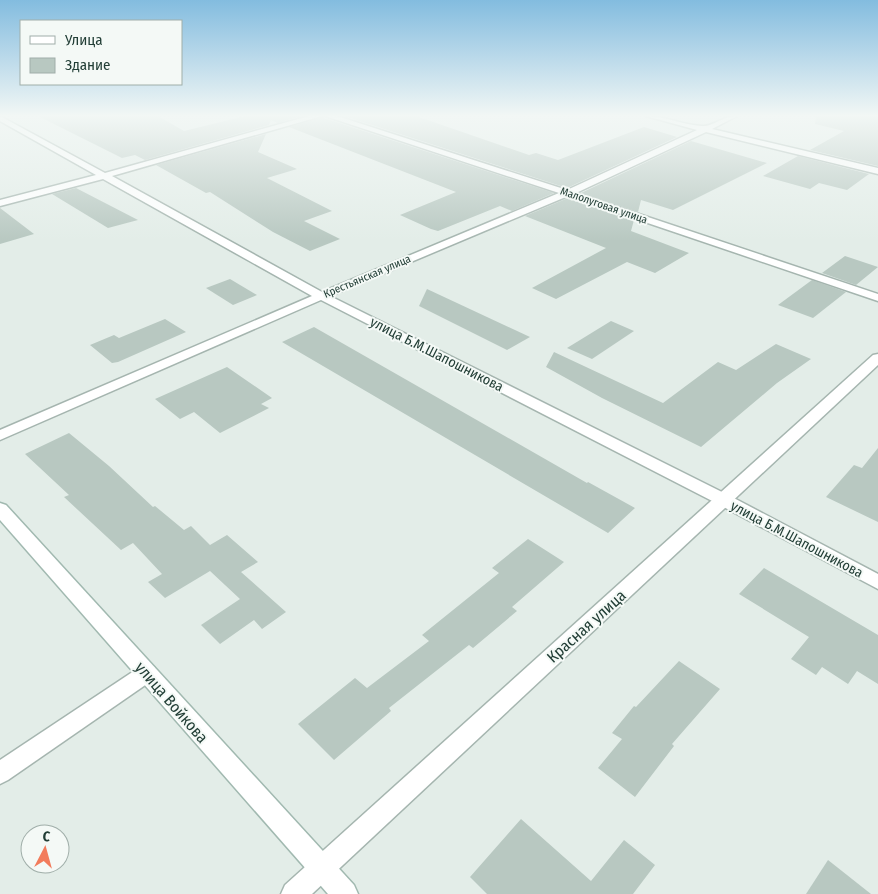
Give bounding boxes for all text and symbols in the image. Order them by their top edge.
legend [20,20,182,85]
text: Улица [64,31,103,49]
text: Здание [65,56,111,74]
street label: Малолуговая улица [559,184,649,226]
street label: Крестьянская улица [322,252,413,301]
street label: улица Б.М.Шапошникова [367,313,506,396]
street label: улица Б.М.Шапошникова [728,497,866,582]
street label: Красная улица [543,586,630,667]
street label: улица Войкова [131,658,212,747]
north arrow [20,824,70,874]
text: С [42,828,51,845]

